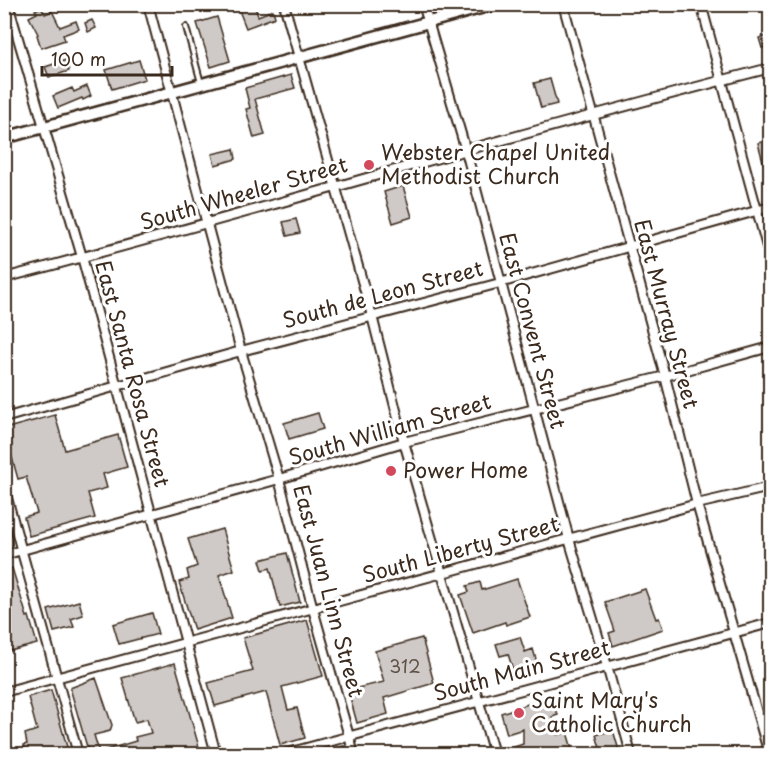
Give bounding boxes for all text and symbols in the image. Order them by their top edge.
scale bar [42,39,172,77]
text: 100 m [51,45,106,72]
place label: Webster Chapel United Methodist Church [381,135,610,191]
street label: South Wheeler Street [136,147,351,237]
marker: Webster Chapel United Methodist Church [362,158,376,172]
street label: East Murray Street [627,215,709,412]
street label: East Convent Street [492,229,576,432]
street label: South de Leon Street [279,251,486,335]
street label: East Santa Rosa Street [88,257,180,490]
street label: South William Street [285,384,494,472]
place label: Power Home [403,453,528,485]
marker: Power Home [384,464,398,478]
street label: East Juan Linn Street [286,481,374,700]
street label: South Liberty Street [359,506,562,590]
street label: South Main Street [430,630,613,708]
house number: 312 [389,652,421,679]
place label: Saint Mary's Catholic Church [531,683,692,739]
marker: Saint Mary's Catholic Church [512,706,526,720]

